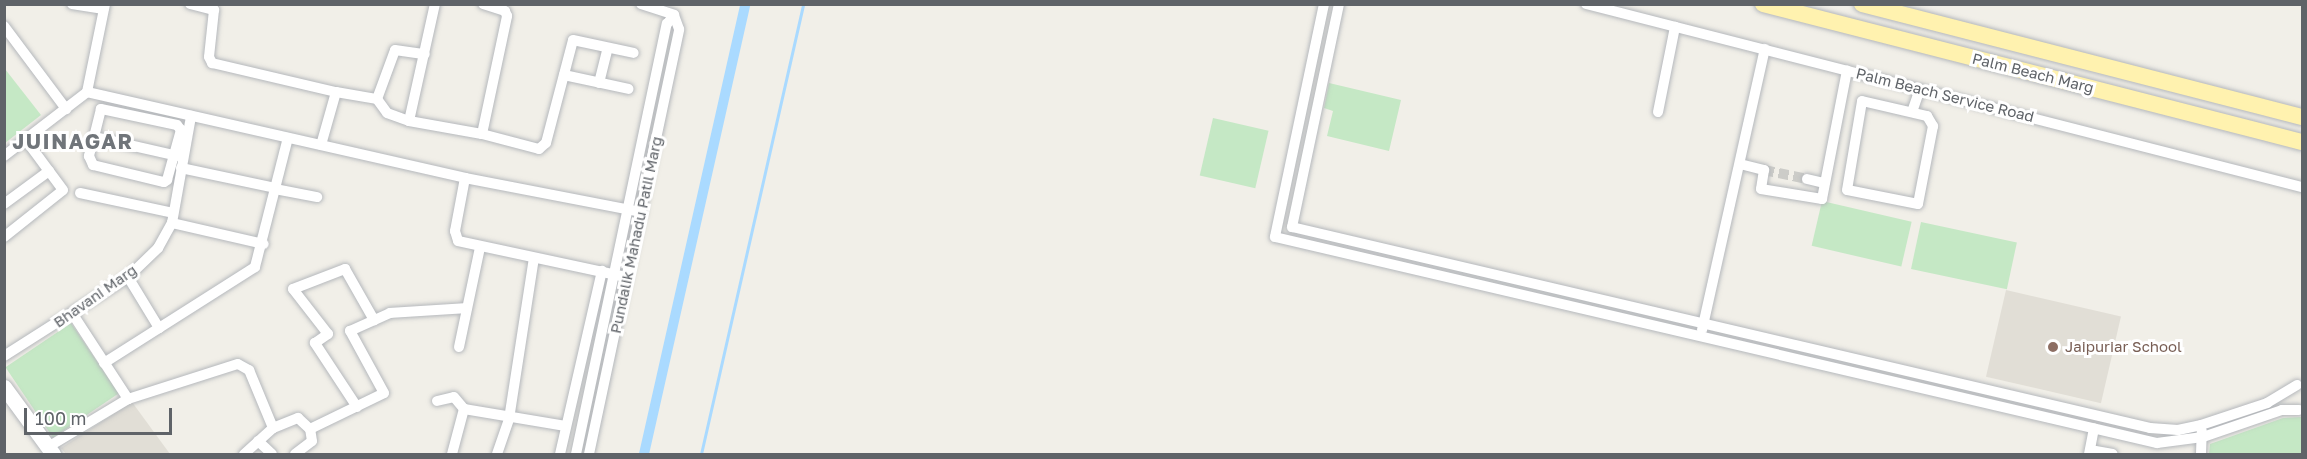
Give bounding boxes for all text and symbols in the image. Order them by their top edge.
street label: Palm Beach Marg [1970,49,2096,97]
street label: Palm Beach Service Road [1854,64,2036,126]
district label: JUINAGAR [12,128,134,154]
street label: Pundalik Mahadu Patil Marg [606,135,666,335]
street label: Bhavani Marg [50,261,140,331]
place label: Jaipuriar School [2065,338,2182,356]
marker: Jaipuriar School [2046,340,2060,354]
scale bar [27,396,176,434]
text: 100 m [35,407,86,429]

